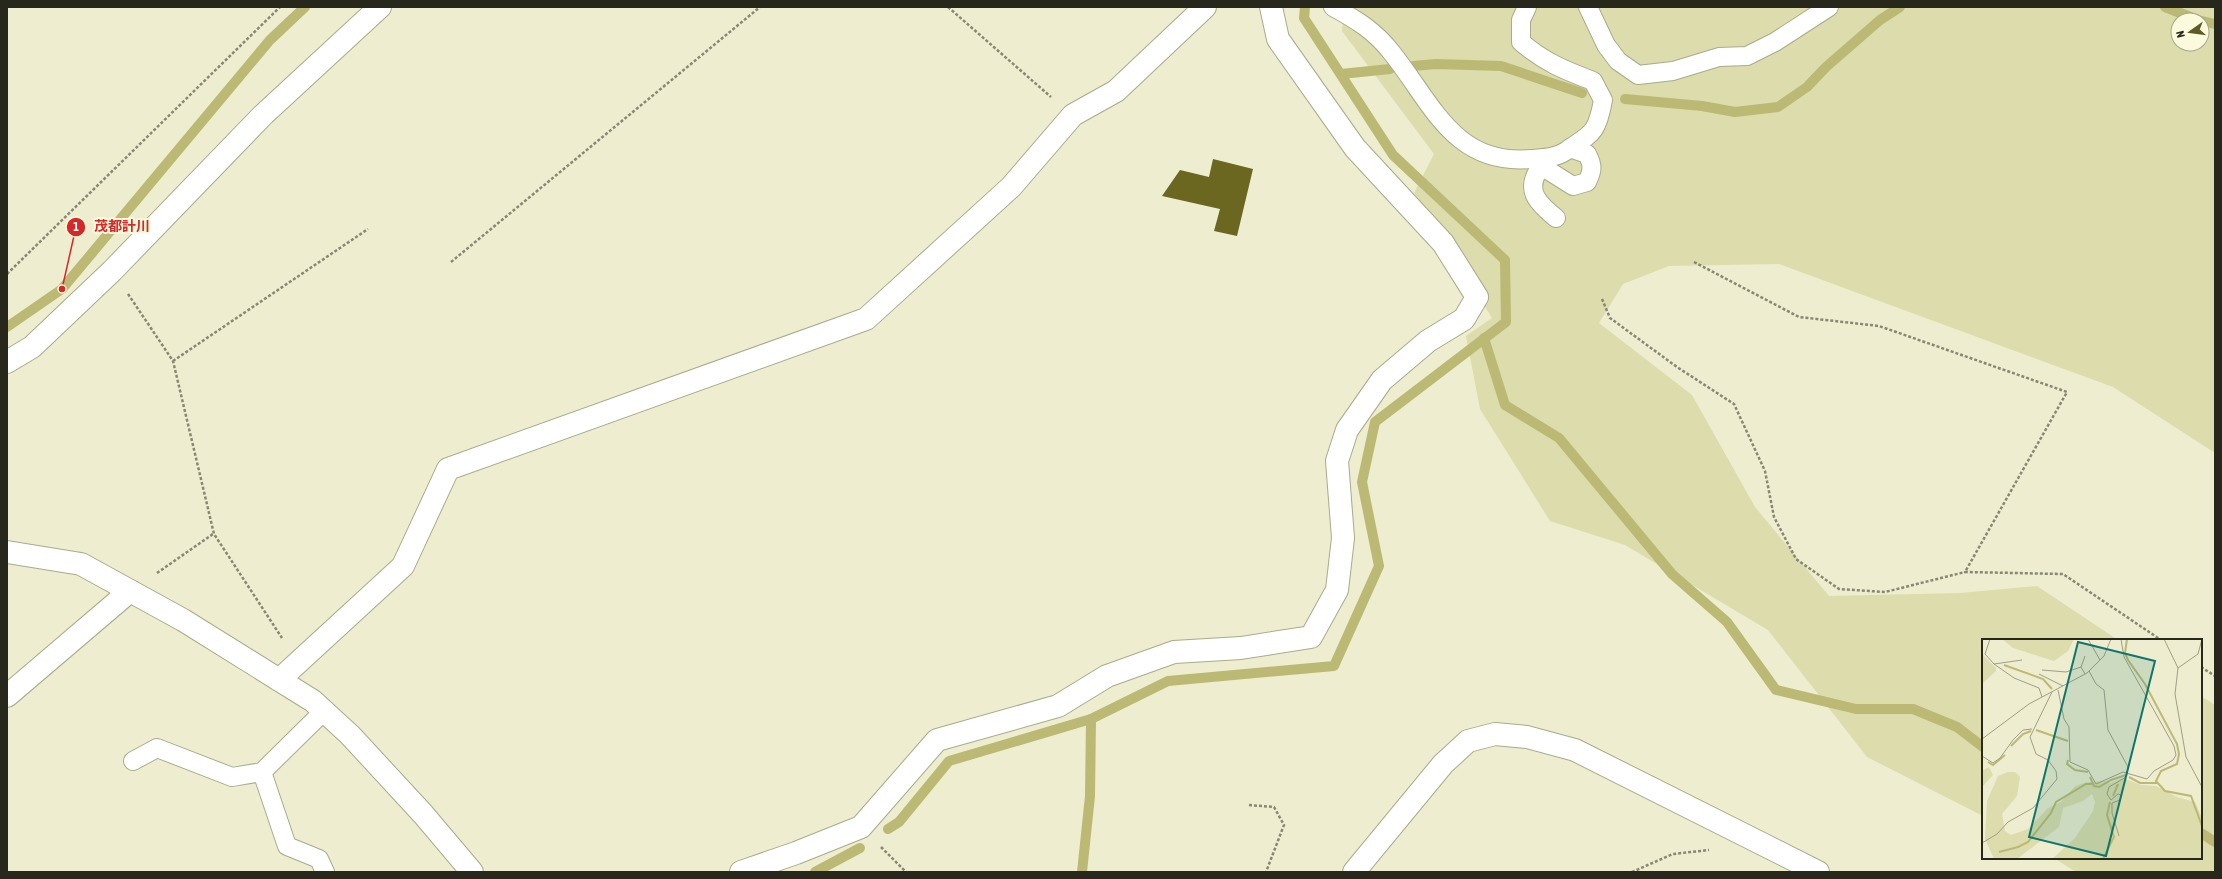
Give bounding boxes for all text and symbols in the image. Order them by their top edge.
north arrow [2170,12,2210,52]
text: N [2174,30,2187,39]
callout: 茂都計川 [66,214,158,240]
text: 茂都計川 [94,218,150,234]
text: 1 [73,220,79,234]
inset map [1982,639,2202,859]

